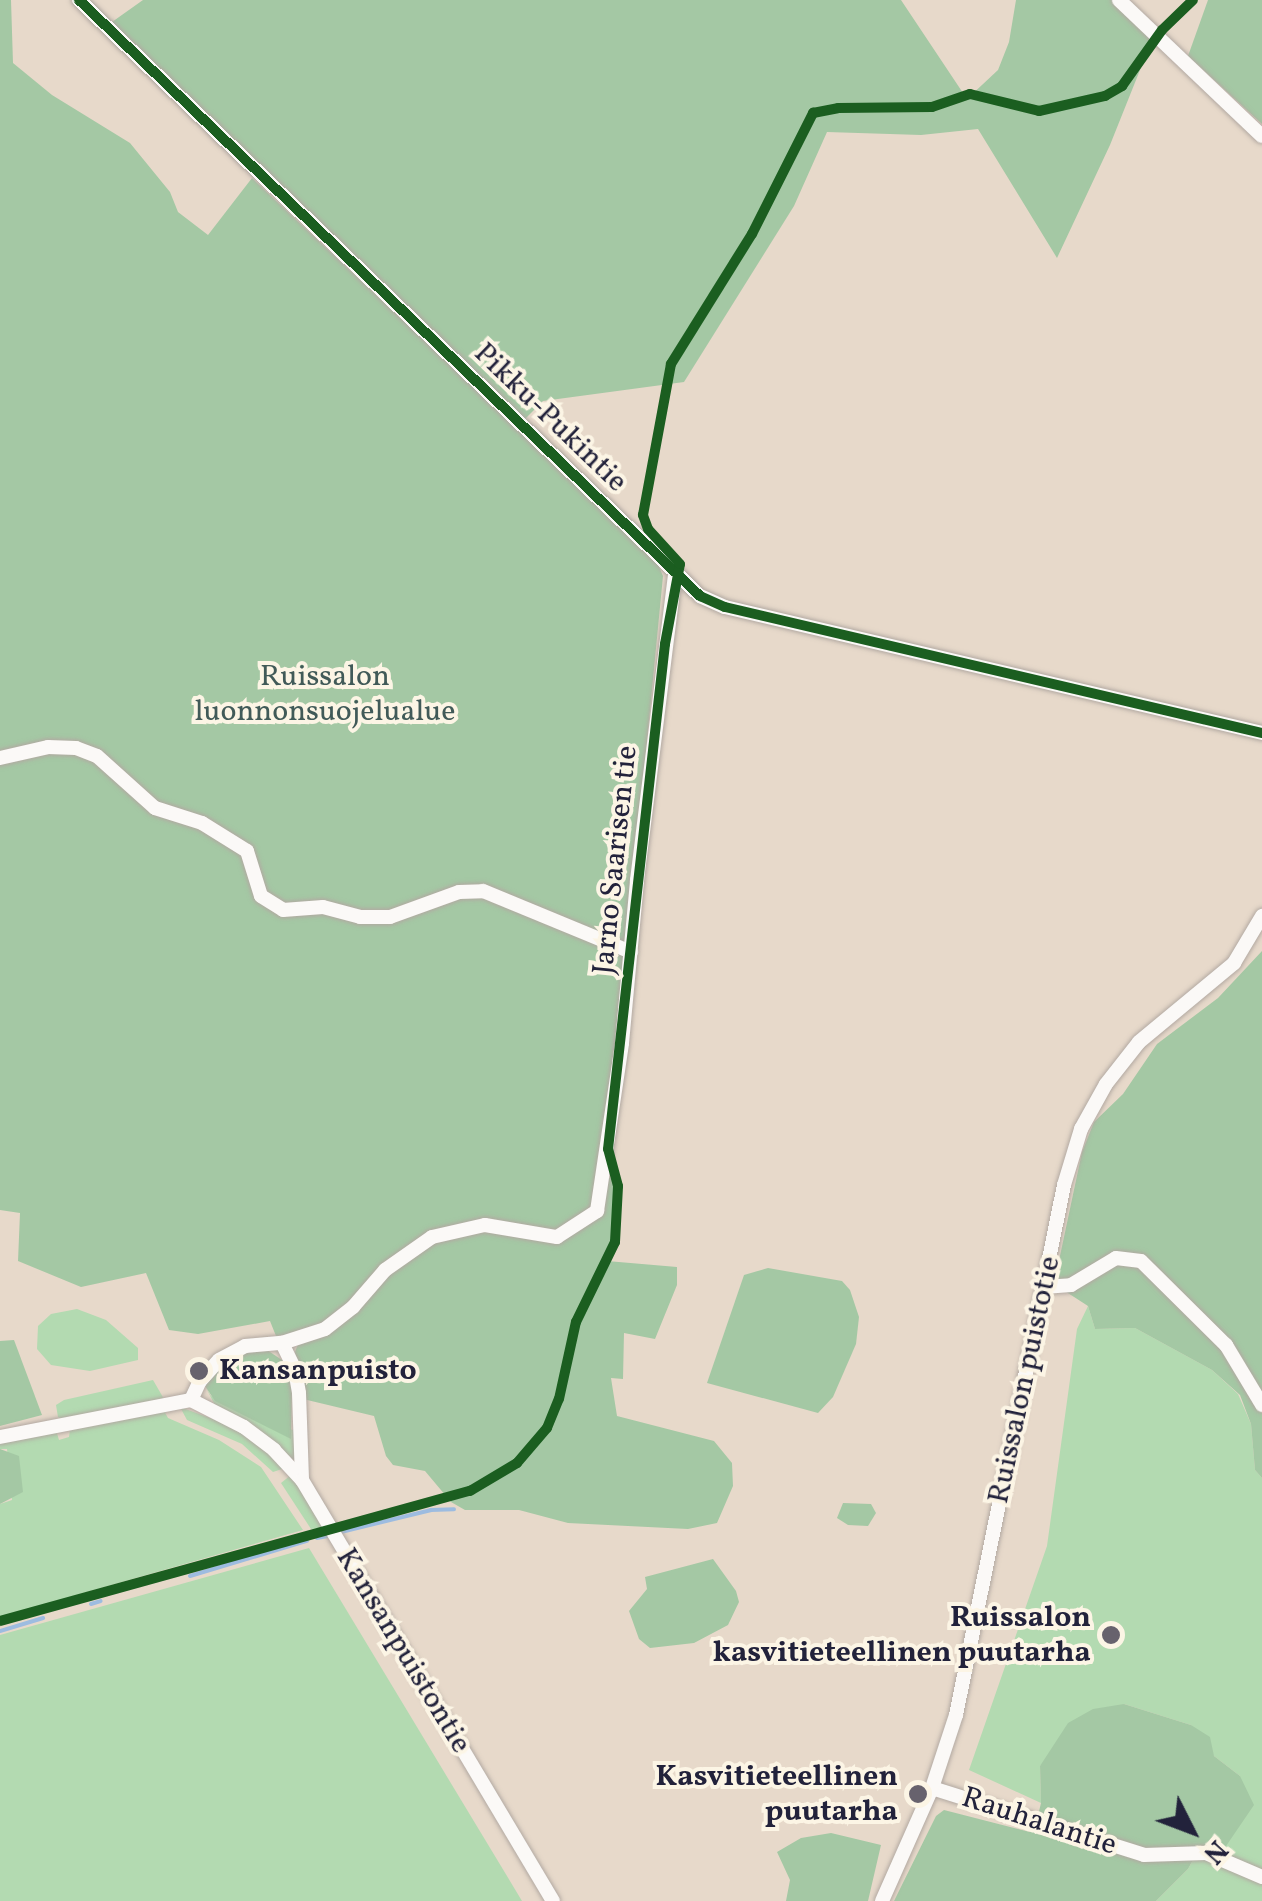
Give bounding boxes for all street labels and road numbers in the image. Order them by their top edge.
street label: Pikku-Pukintie [466,336,634,500]
street label: Jarno Saarisen tie [586,744,646,976]
street label: Ruissalon puistotie [981,1253,1069,1507]
street label: Kansanpuistontie [328,1542,478,1760]
street label: Rauhalantie [957,1780,1121,1864]

